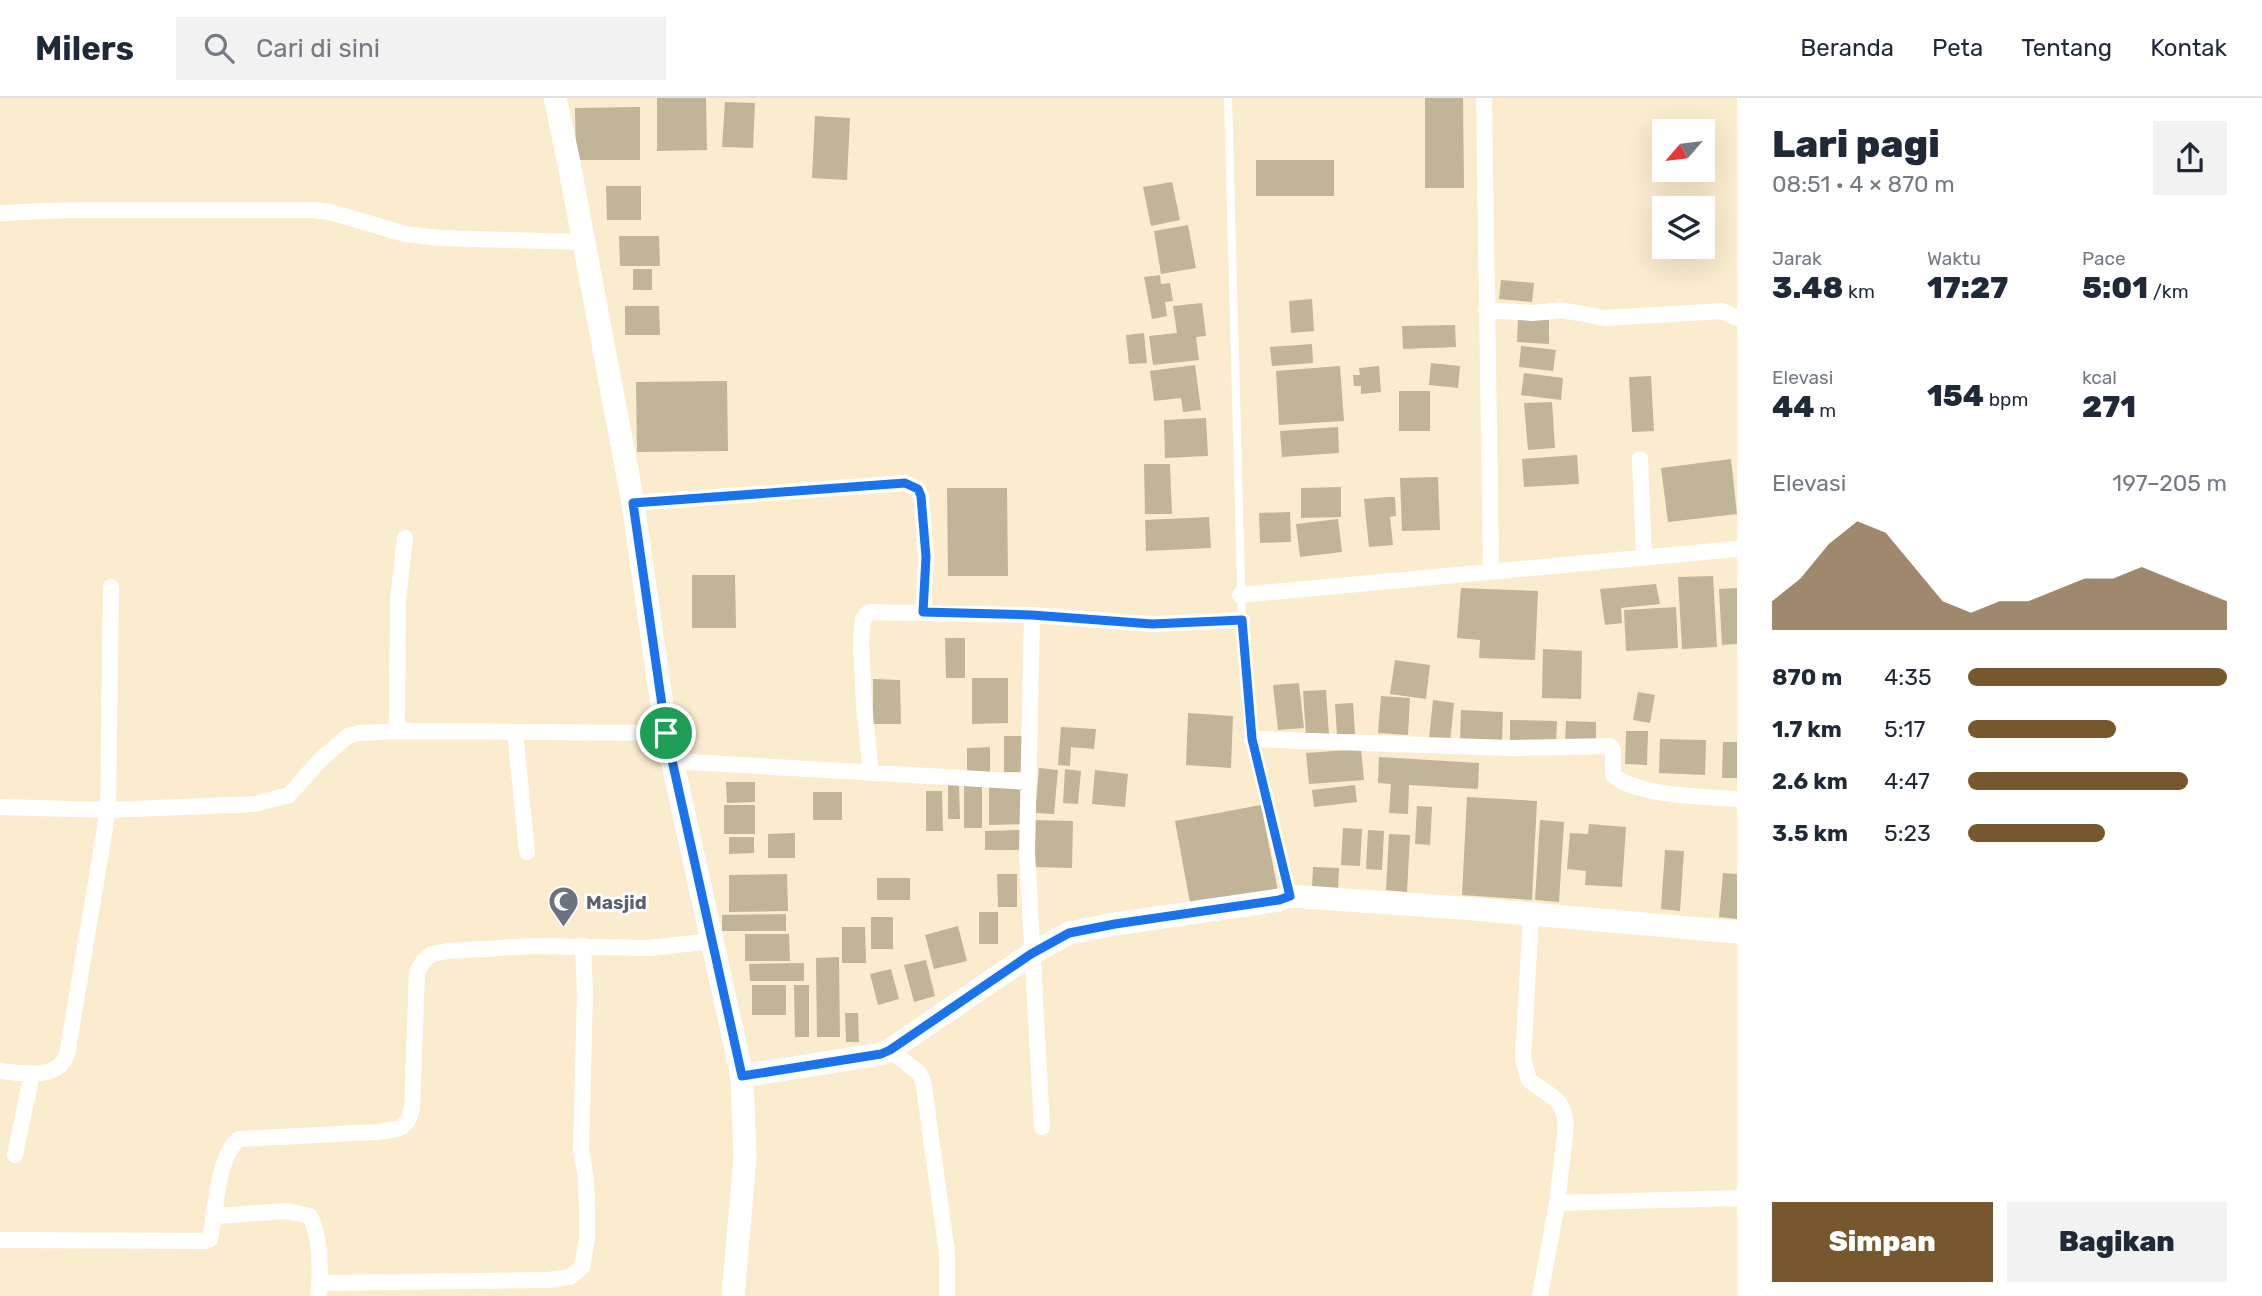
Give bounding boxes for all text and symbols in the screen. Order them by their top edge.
search box [176,17,666,80]
text: Milers [35,29,134,68]
icon: search [200,29,238,67]
text: Cari di sini [256,33,380,64]
text: Beranda [1800,34,1894,62]
text: Peta [1932,34,1983,62]
text: Tentang [2021,34,2112,62]
text: Kontak [2150,34,2227,62]
north arrow [1652,119,1715,182]
map controls [1652,119,1715,259]
text: Lari pagi [1772,121,1940,167]
button: share [2153,121,2227,195]
text: 08:51 · 4 × 870 m [1772,170,1955,198]
button: layers [1652,196,1715,259]
text: Jarak [1772,247,1822,270]
text: Waktu [1927,247,1981,270]
text: Pace [2082,247,2126,270]
text: 3.48 [1772,270,1843,306]
text: 17:27 [1927,270,2008,306]
text: 5:01 [2082,270,2148,306]
text: km [1843,280,1875,303]
text: /km [2148,280,2189,303]
text: Elevasi [1772,366,1833,389]
text: kcal [2082,366,2117,389]
text: 154 [1927,378,1984,414]
text: bpm [1984,388,2028,411]
text: 44 [1772,389,1815,425]
text: 271 [2082,389,2136,425]
text: m [1815,399,1836,422]
text: Elevasi [1772,469,1846,497]
text: 197–205 m [2112,469,2227,497]
text: 870 m [1772,663,1842,691]
text: 4:35 [1884,663,1932,691]
pin [636,703,696,763]
icon: arrive [647,714,685,752]
text: 1.7 km [1772,715,1842,743]
text: 5:17 [1884,715,1925,743]
text: 2.6 km [1772,767,1848,795]
text: 4:47 [1884,767,1930,795]
text: 3.5 km [1772,819,1848,847]
text: 5:23 [1884,819,1931,847]
mosque icon: Masjid [546,885,580,929]
place label: Masjid [586,891,647,914]
button: Simpan [1772,1202,1993,1282]
button: Bagikan [2007,1202,2227,1282]

